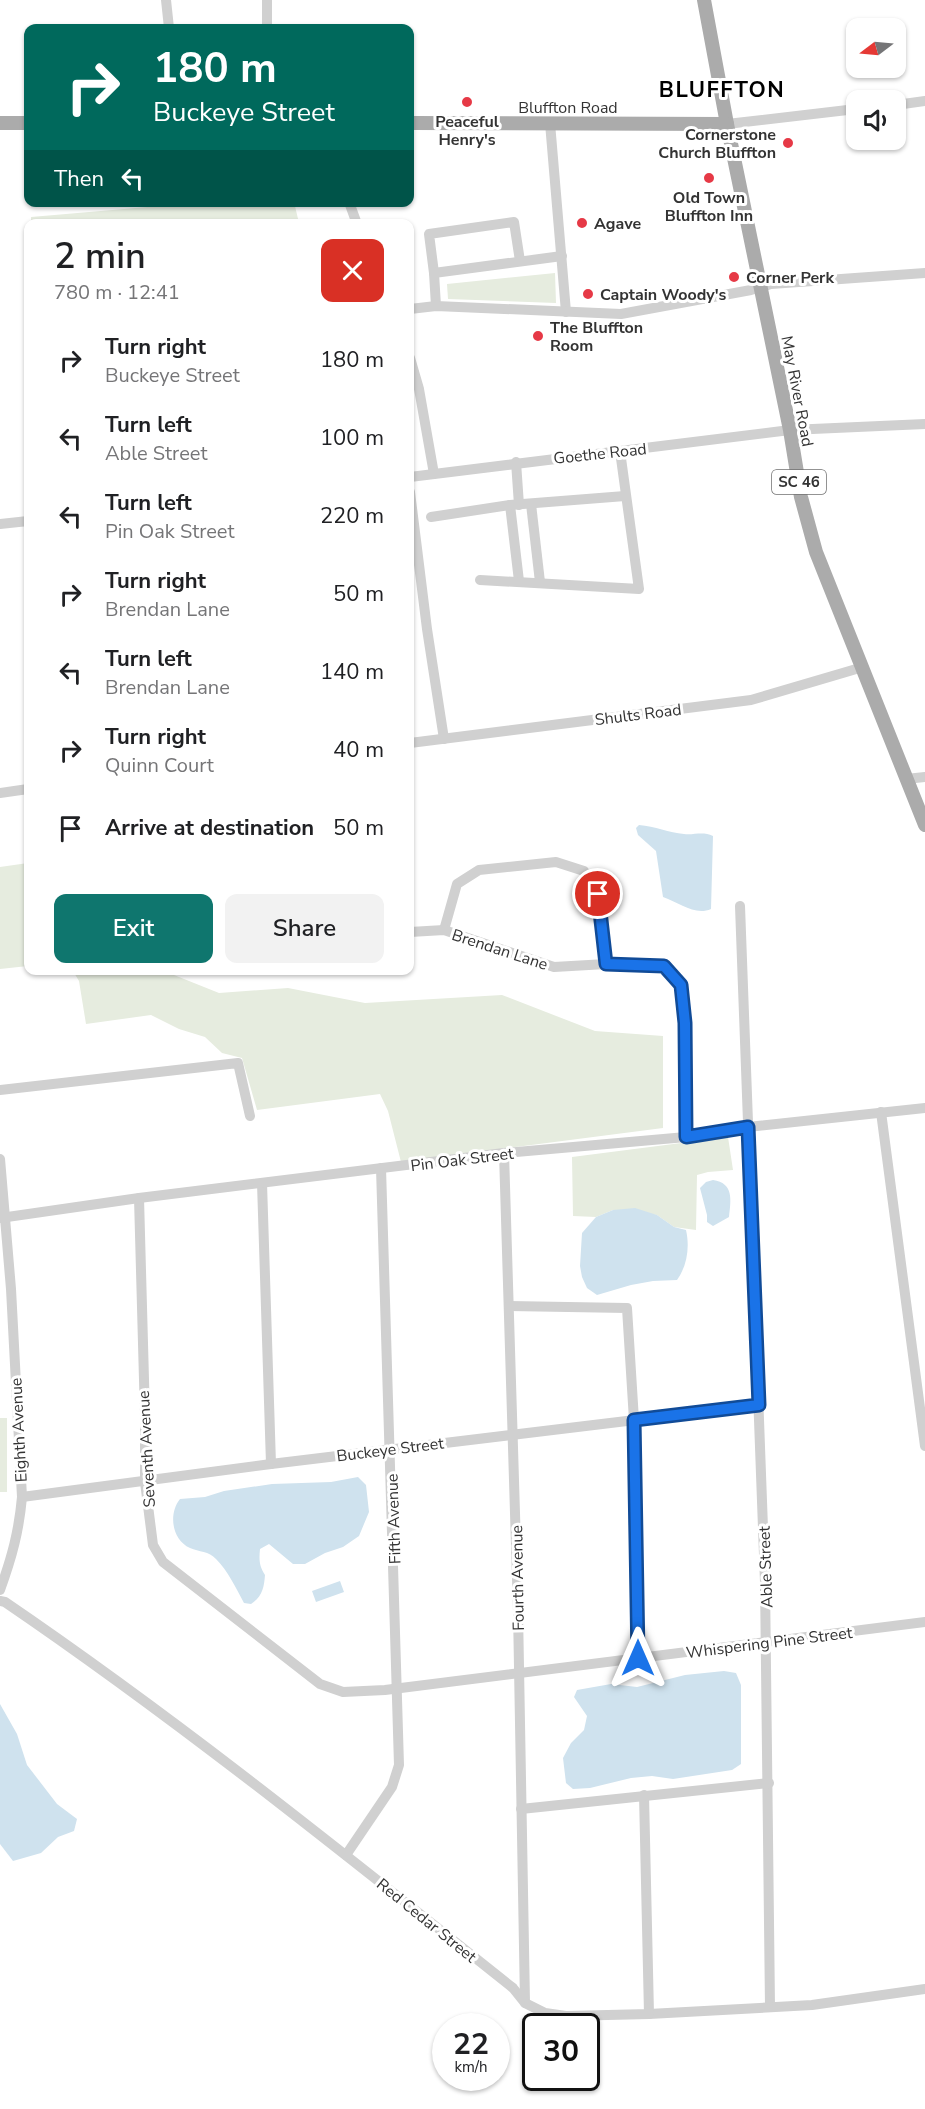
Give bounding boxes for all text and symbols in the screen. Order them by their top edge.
north arrow [846,18,906,78]
map controls [846,18,906,150]
text: 180 m [153,40,277,97]
icon: right [54,48,132,126]
district label: BLUFFTON [659,75,785,105]
button: sound [846,90,906,150]
text: Buckeye Street [153,94,335,131]
marker: Peaceful Henry's [460,95,474,109]
street label: Bluffton Road [518,97,618,119]
place label: Peaceful Henry's [435,111,499,151]
place label: Cornerstone Church Bluffton [658,124,776,164]
marker: Cornerstone Church Bluffton [781,136,795,150]
icon: left [116,162,149,195]
text: Then [54,164,104,194]
marker: Old Town Bluffton Inn [702,171,716,185]
place label: Old Town Bluffton Inn [665,187,753,227]
place label: Agave [594,213,641,235]
marker: Agave [575,216,589,230]
text: 2 min [54,232,146,281]
button: close [321,239,384,302]
place label: Corner Perk [746,267,834,289]
marker: Corner Perk [727,270,741,284]
text: 780 m · 12:41 [54,279,180,306]
place label: Captain Woody's [600,284,727,306]
marker: Captain Woody's [581,287,595,301]
place label: The Bluffton Room [550,317,643,357]
marker: The Bluffton Room [531,329,545,343]
text: Turn right [105,332,206,362]
street label: May River Road [775,334,819,449]
icon: right [54,344,87,377]
text: 180 m [320,345,384,375]
text: Buckeye Street [105,362,240,389]
text: Turn left [105,410,192,440]
icon: left [54,422,87,455]
text: 100 m [320,423,384,453]
street label: Goethe Road [552,438,648,470]
text: Able Street [105,440,207,467]
road number: SC 46 [772,470,826,494]
text: Turn left [105,488,192,518]
icon: left [54,500,87,533]
text: 220 m [320,501,384,531]
text: Pin Oak Street [105,518,234,545]
text: Turn right [105,566,206,596]
icon: right [54,578,87,611]
text: 50 m [333,579,384,609]
text: Brendan Lane [105,596,230,623]
text: Turn left [105,644,192,674]
icon: left [54,656,87,689]
text: 140 m [320,657,384,687]
text: Brendan Lane [105,674,230,701]
street label: Shults Road [594,699,683,731]
text: Turn right [105,722,206,752]
icon: right [54,734,87,767]
text: 40 m [333,735,384,765]
text: Quinn Court [105,752,214,779]
icon: arrive [54,812,87,845]
text: Arrive at destination [105,813,314,843]
text: 50 m [333,813,384,843]
pin [572,868,623,919]
icon: arrive [581,877,614,910]
button: Exit [54,894,213,963]
button: Share [225,894,384,963]
street label: Brendan Lane [449,924,551,976]
street label: Pin Oak Street [409,1143,515,1177]
street label: Eighth Avenue [5,1377,33,1483]
street label: Seventh Avenue [133,1390,161,1508]
street label: Buckeye Street [335,1432,445,1467]
street label: Fifth Avenue [381,1473,407,1565]
street label: Fourth Avenue [506,1525,530,1631]
street label: Able Street [754,1525,778,1608]
street label: Whispering Pine Street [685,1622,854,1664]
position arrow [606,1626,670,1690]
street label: Red Cedar Street [372,1874,481,1968]
speed limit sign: 30 [522,2013,600,2091]
text: 22 [453,2024,489,2065]
text: km/h [454,2057,488,2077]

